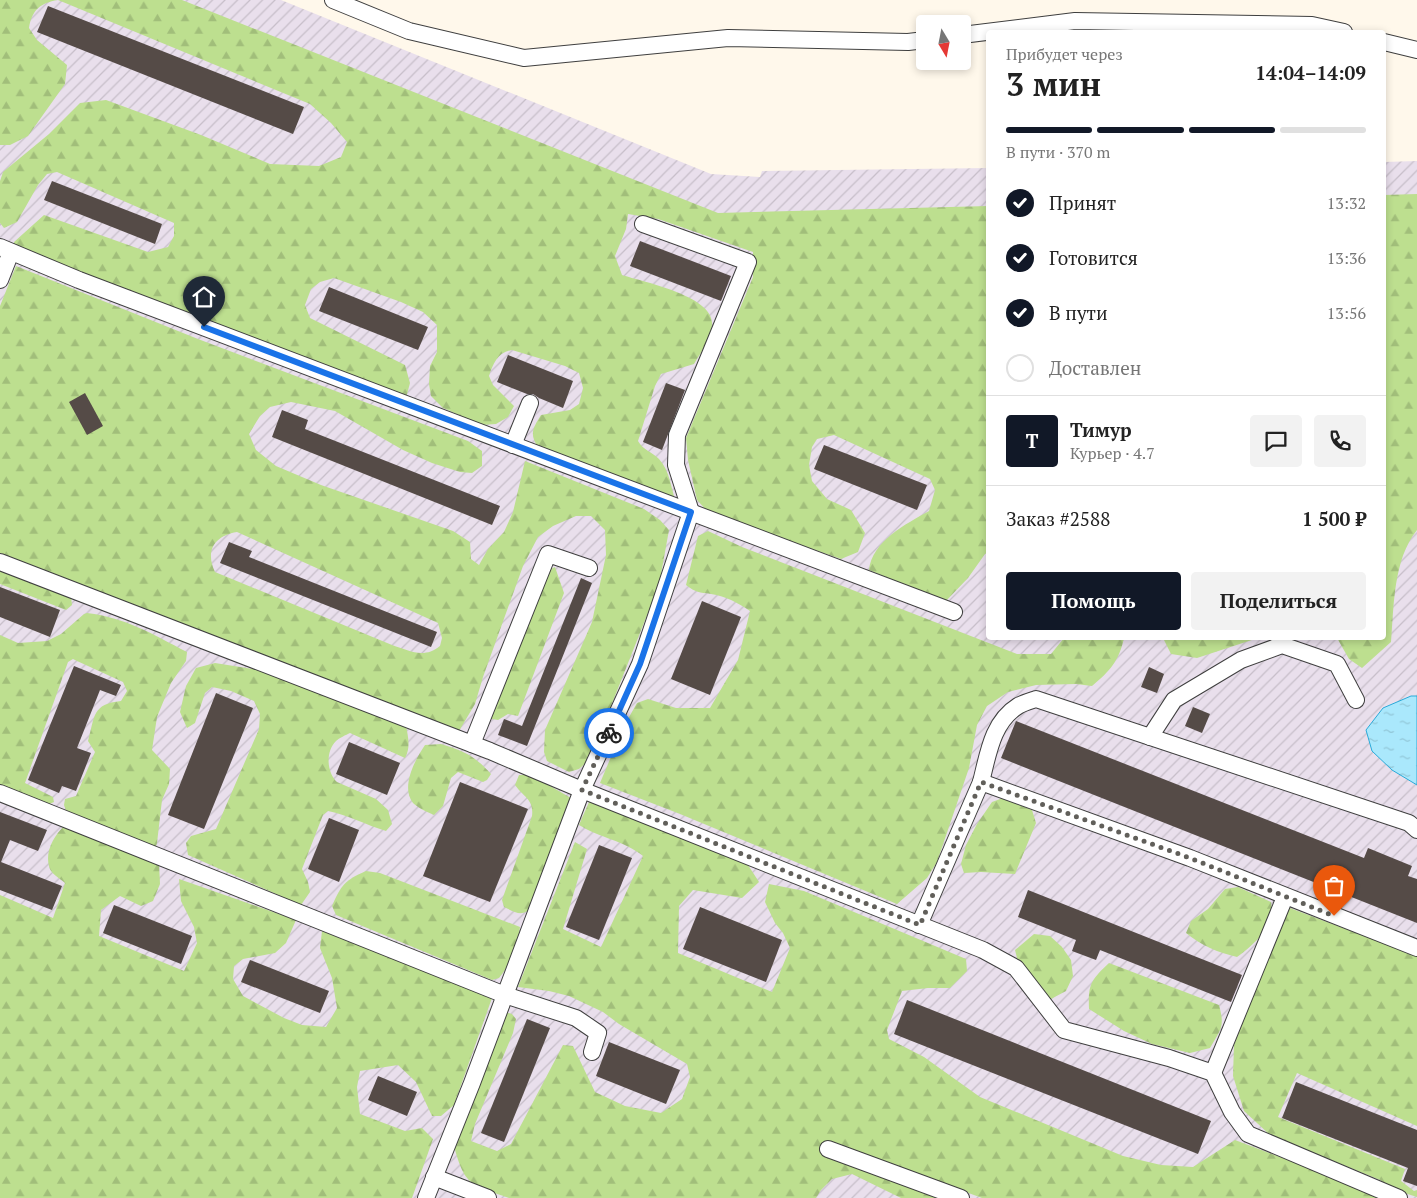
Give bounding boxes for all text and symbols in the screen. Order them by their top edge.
north arrow [916,15,971,70]
map controls [916,15,971,70]
text: Прибудет через [1006,43,1123,65]
text: 14:04–14:09 [1255,60,1366,85]
text: 3 мин [1006,63,1101,105]
text: В пути · 370 m [1006,141,1110,163]
icon: check [1006,189,1034,217]
text: Принят [1049,190,1116,215]
text: 13:32 [1327,192,1366,214]
icon: check [1006,244,1034,272]
text: Готовится [1049,245,1138,270]
text: 13:36 [1327,247,1366,269]
pin [183,276,225,327]
icon: home [190,283,218,311]
icon: check [1006,299,1034,327]
text: В пути [1049,300,1108,325]
text: 13:56 [1327,302,1366,324]
text: Доставлен [1049,355,1141,380]
button: chat [1250,415,1302,467]
button: phone [1314,415,1366,467]
text: Тимур [1070,417,1132,442]
text: Т [1026,428,1038,453]
text: Курьер · 4.7 [1070,442,1155,464]
text: Заказ #2588 [1006,506,1110,531]
text: 1 500 ₽ [1302,506,1366,531]
button: Помощь [1006,572,1181,630]
button: Поделиться [1191,572,1366,630]
courier [584,708,634,758]
icon: bike [595,719,623,747]
pin [1313,865,1355,916]
icon: bag [1320,872,1348,900]

